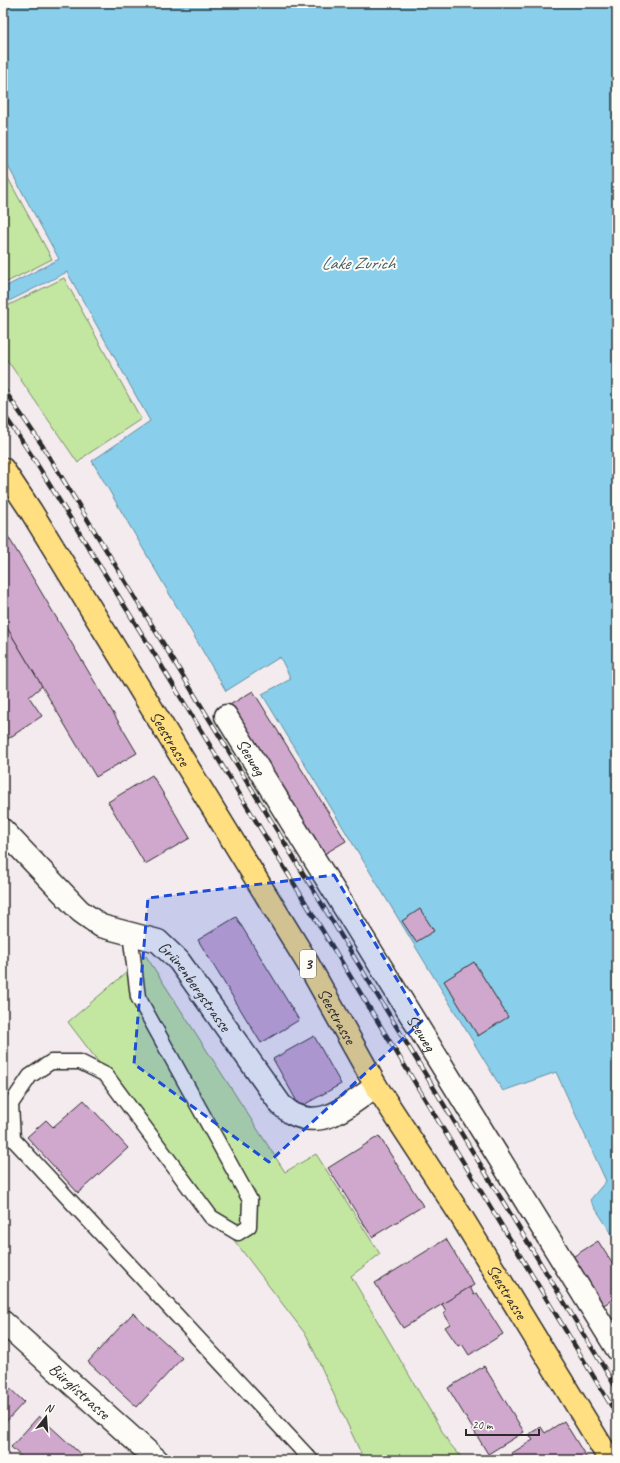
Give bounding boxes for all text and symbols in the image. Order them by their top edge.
water label: Lake Zurich [321,252,396,274]
street label: Seestrasse [145,707,196,771]
street label: Seeweg [232,735,272,781]
street label: Grünenbergstrasse [154,936,237,1037]
road number: 3 [300,950,316,978]
street label: Seestrasse [313,984,362,1049]
street label: Seeweg [402,1010,442,1056]
street label: Seestrasse [482,1260,533,1324]
street label: Bürglistrasse [45,1358,116,1425]
north arrow [26,1397,66,1437]
text: N [44,1400,56,1416]
scale bar [466,1411,539,1437]
text: 20 m [472,1417,494,1433]

